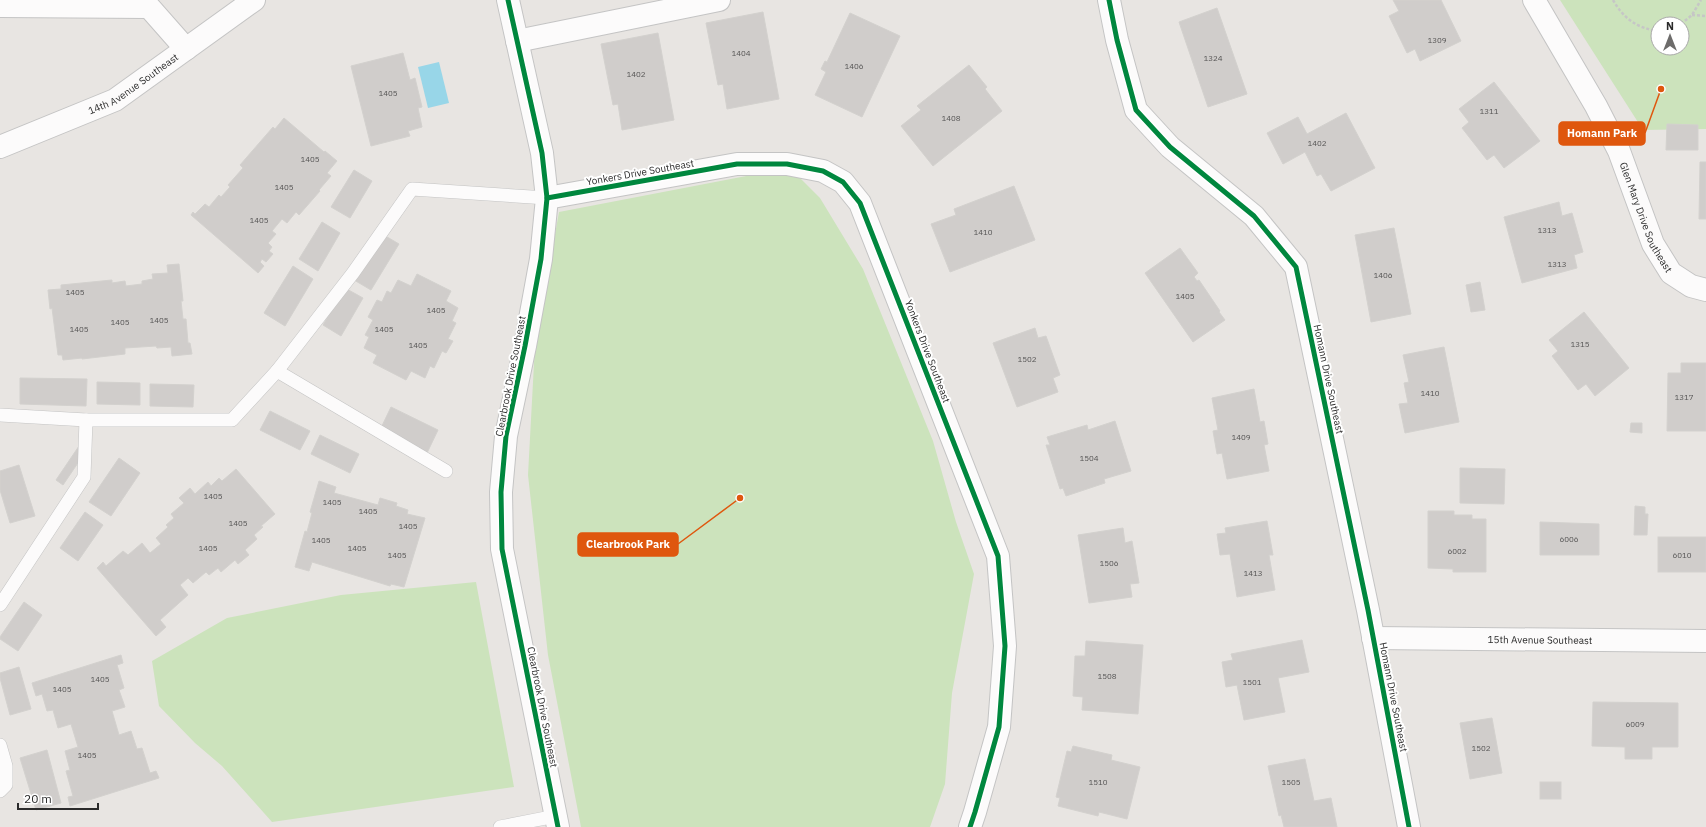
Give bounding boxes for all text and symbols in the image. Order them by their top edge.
north arrow [1650,16,1690,56]
text: N [1666,19,1674,33]
house number: 1309 [1427,35,1447,45]
house number: 1404 [731,48,751,58]
street label: 14th Avenue Southeast [86,50,181,117]
house number: 1324 [1203,53,1223,63]
house number: 1406 [844,61,864,71]
house number: 1402 [626,69,646,79]
house number: 1405 [378,88,398,98]
house number: 1311 [1479,106,1499,116]
house number: 1408 [941,113,961,123]
callout: Homann Park [1559,122,1645,145]
text: Homann Park [1567,126,1638,140]
house number: 1402 [1307,138,1327,148]
house number: 1405 [300,154,320,164]
street label: Yonkers Drive Southeast [585,157,695,188]
street label: Glen Mary Drive Southeast [1617,160,1675,275]
house number: 1405 [274,182,294,192]
house number: 1405 [249,215,269,225]
house number: 1313 [1537,225,1557,235]
house number: 1410 [973,227,993,237]
house number: 1313 [1547,259,1567,269]
house number: 1406 [1373,270,1393,280]
house number: 1405 [65,287,85,297]
house number: 1405 [1175,291,1195,301]
street label: Yonkers Drive Southeast [902,298,953,405]
house number: 1405 [426,305,446,315]
street label: Clearbrook Drive Southeast [492,314,529,438]
house number: 1405 [149,315,169,325]
house number: 1405 [110,317,130,327]
street label: Homann Drive Southeast [1311,323,1347,435]
house number: 1405 [69,324,89,334]
house number: 1405 [374,324,394,334]
house number: 1315 [1570,339,1590,349]
house number: 1405 [408,340,428,350]
house number: 1502 [1017,354,1037,364]
house number: 1410 [1420,388,1440,398]
house number: 1317 [1674,392,1694,402]
house number: 1409 [1231,432,1251,442]
house number: 1504 [1079,453,1099,463]
house number: 1405 [203,491,223,501]
house number: 1405 [322,497,342,507]
house number: 1405 [358,506,378,516]
house number: 1405 [228,518,248,528]
house number: 1405 [398,521,418,531]
callout: Clearbrook Park [578,533,678,556]
house number: 6006 [1559,534,1579,544]
house number: 1405 [311,535,331,545]
text: Clearbrook Park [586,537,671,551]
house number: 1405 [198,543,218,553]
house number: 1405 [347,543,367,553]
house number: 6002 [1447,546,1467,556]
house number: 1405 [387,550,407,560]
house number: 6010 [1672,550,1692,560]
house number: 1506 [1099,558,1119,568]
house number: 1413 [1243,568,1263,578]
street label: 15th Avenue Southeast [1487,633,1593,647]
street label: Homann Drive Southeast [1376,641,1411,754]
street label: Clearbrook Drive Southeast [524,646,561,769]
house number: 1508 [1097,671,1117,681]
house number: 1405 [90,674,110,684]
house number: 1501 [1242,677,1262,687]
house number: 1405 [52,684,72,694]
house number: 6009 [1625,719,1645,729]
house number: 1502 [1471,743,1491,753]
house number: 1405 [77,750,97,760]
house number: 1510 [1088,777,1108,787]
house number: 1505 [1281,777,1301,787]
scale bar [18,785,98,811]
text: 20 m [24,791,52,806]

